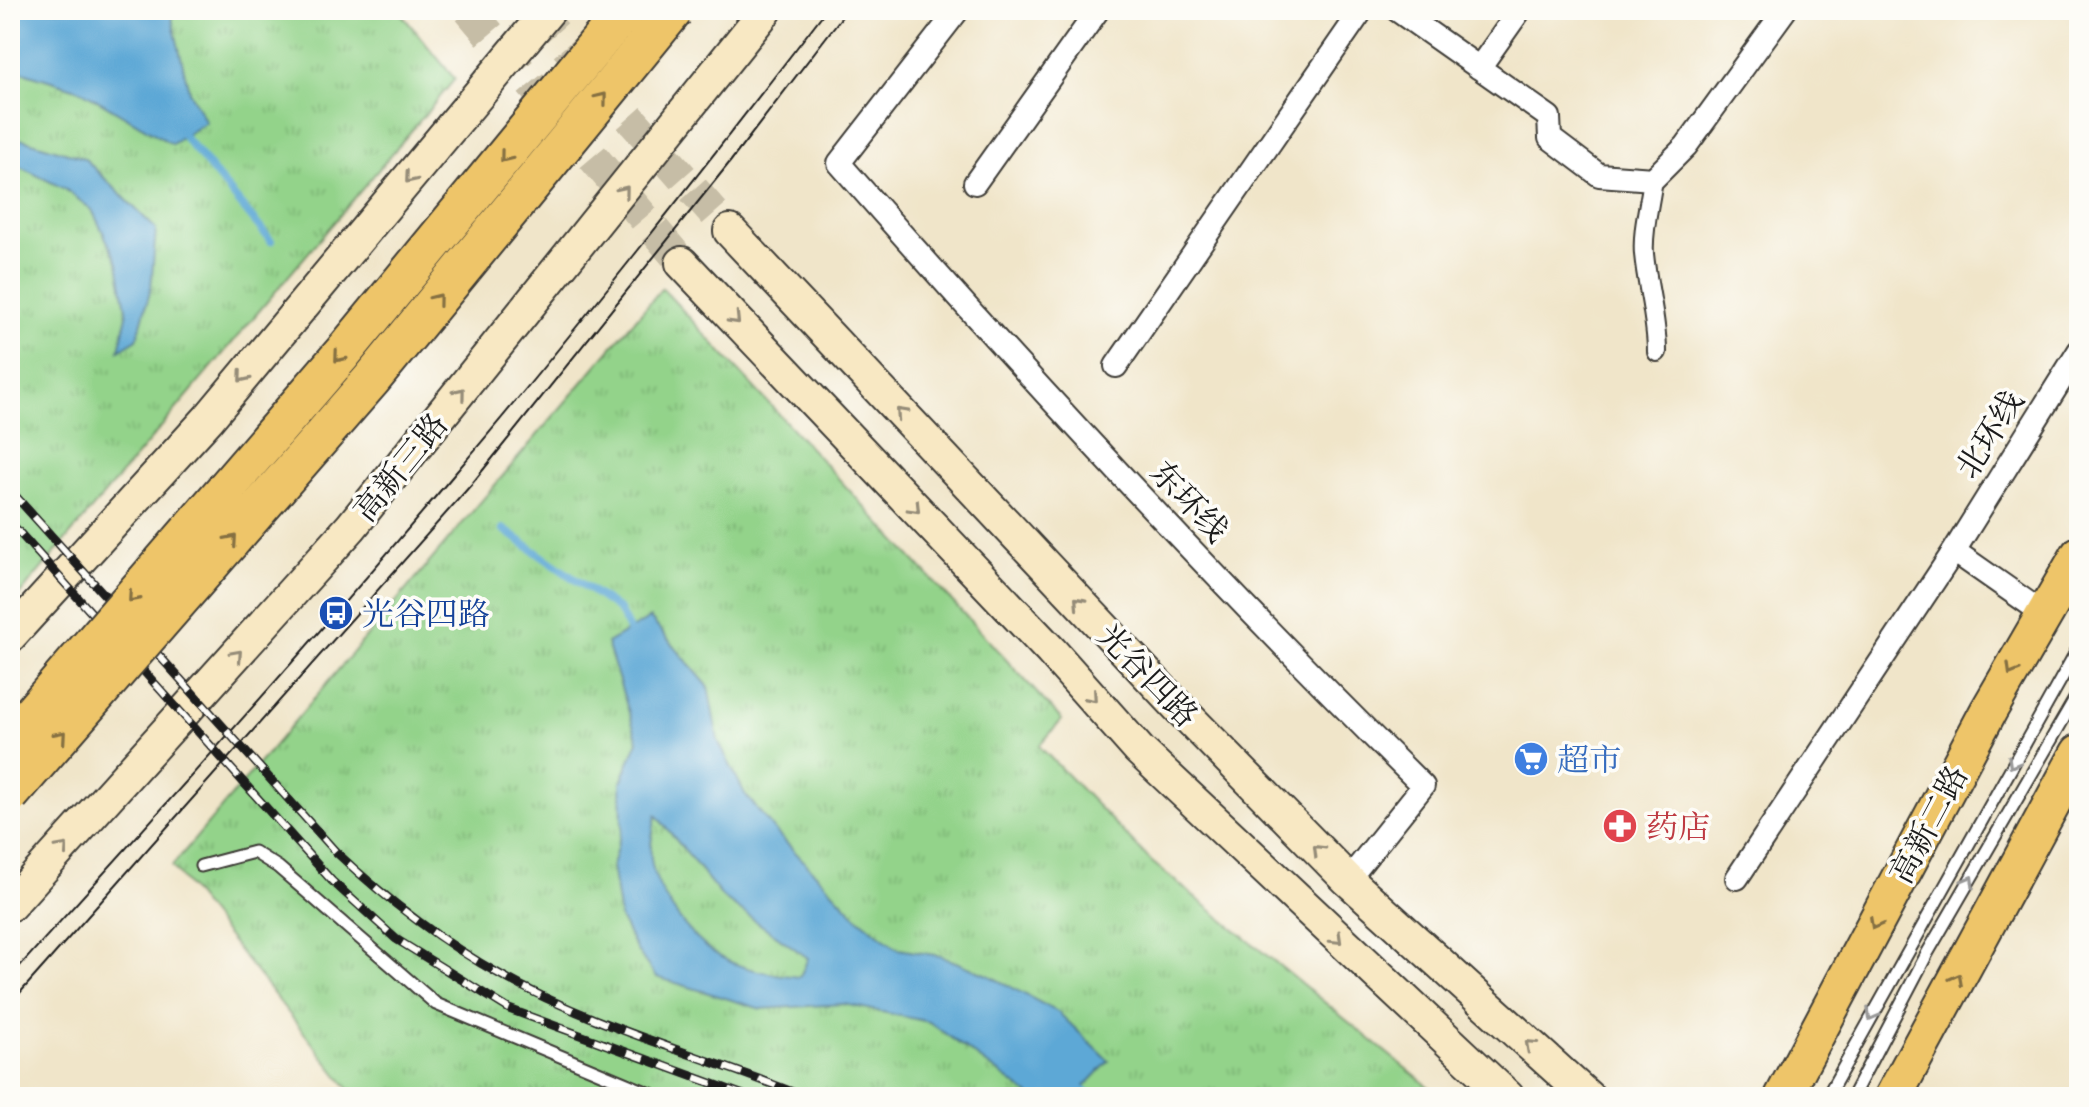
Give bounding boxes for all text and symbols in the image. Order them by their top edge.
one-way arrow [592,93,607,107]
one-way arrow [500,148,515,162]
one-way arrow [405,169,420,183]
one-way arrow [614,186,629,200]
one-way arrow [427,294,442,308]
one-way arrow [726,310,740,325]
one-way arrow [335,348,349,363]
one-way arrow [238,368,253,383]
street label: 北环线 [1944,381,2034,487]
one-way arrow [450,388,465,402]
street label: 高新三路 [341,402,459,532]
one-way arrow [896,408,910,422]
street label: 东环线 [1140,450,1240,552]
one-way arrow [906,498,920,513]
one-way arrow [222,534,237,549]
one-way arrow [128,587,143,602]
place label: 光谷四路 [362,590,490,637]
bus stop icon: 光谷四路 [317,594,355,632]
one-way arrow [1075,597,1089,612]
street label: 光谷四路 [1087,613,1209,737]
one-way arrow [227,649,241,664]
one-way arrow [2006,662,2022,676]
one-way arrow [1083,688,1097,703]
one-way arrow [51,730,66,745]
place label: 超市 [1557,736,1621,783]
supermarket icon: 超市 [1512,740,1550,778]
one-way arrow [2007,755,2023,769]
street label: 高新二路 [1877,756,1979,892]
place label: 药店 [1646,803,1710,850]
pharmacy icon: 药店 [1601,807,1639,845]
one-way arrow [53,843,68,857]
one-way arrow [1313,845,1328,859]
one-way arrow [1959,875,1975,890]
one-way arrow [1870,916,1885,930]
one-way arrow [1327,930,1342,944]
one-way arrow [1947,973,1962,987]
one-way arrow [1866,1006,1881,1021]
one-way arrow [1525,1040,1540,1054]

